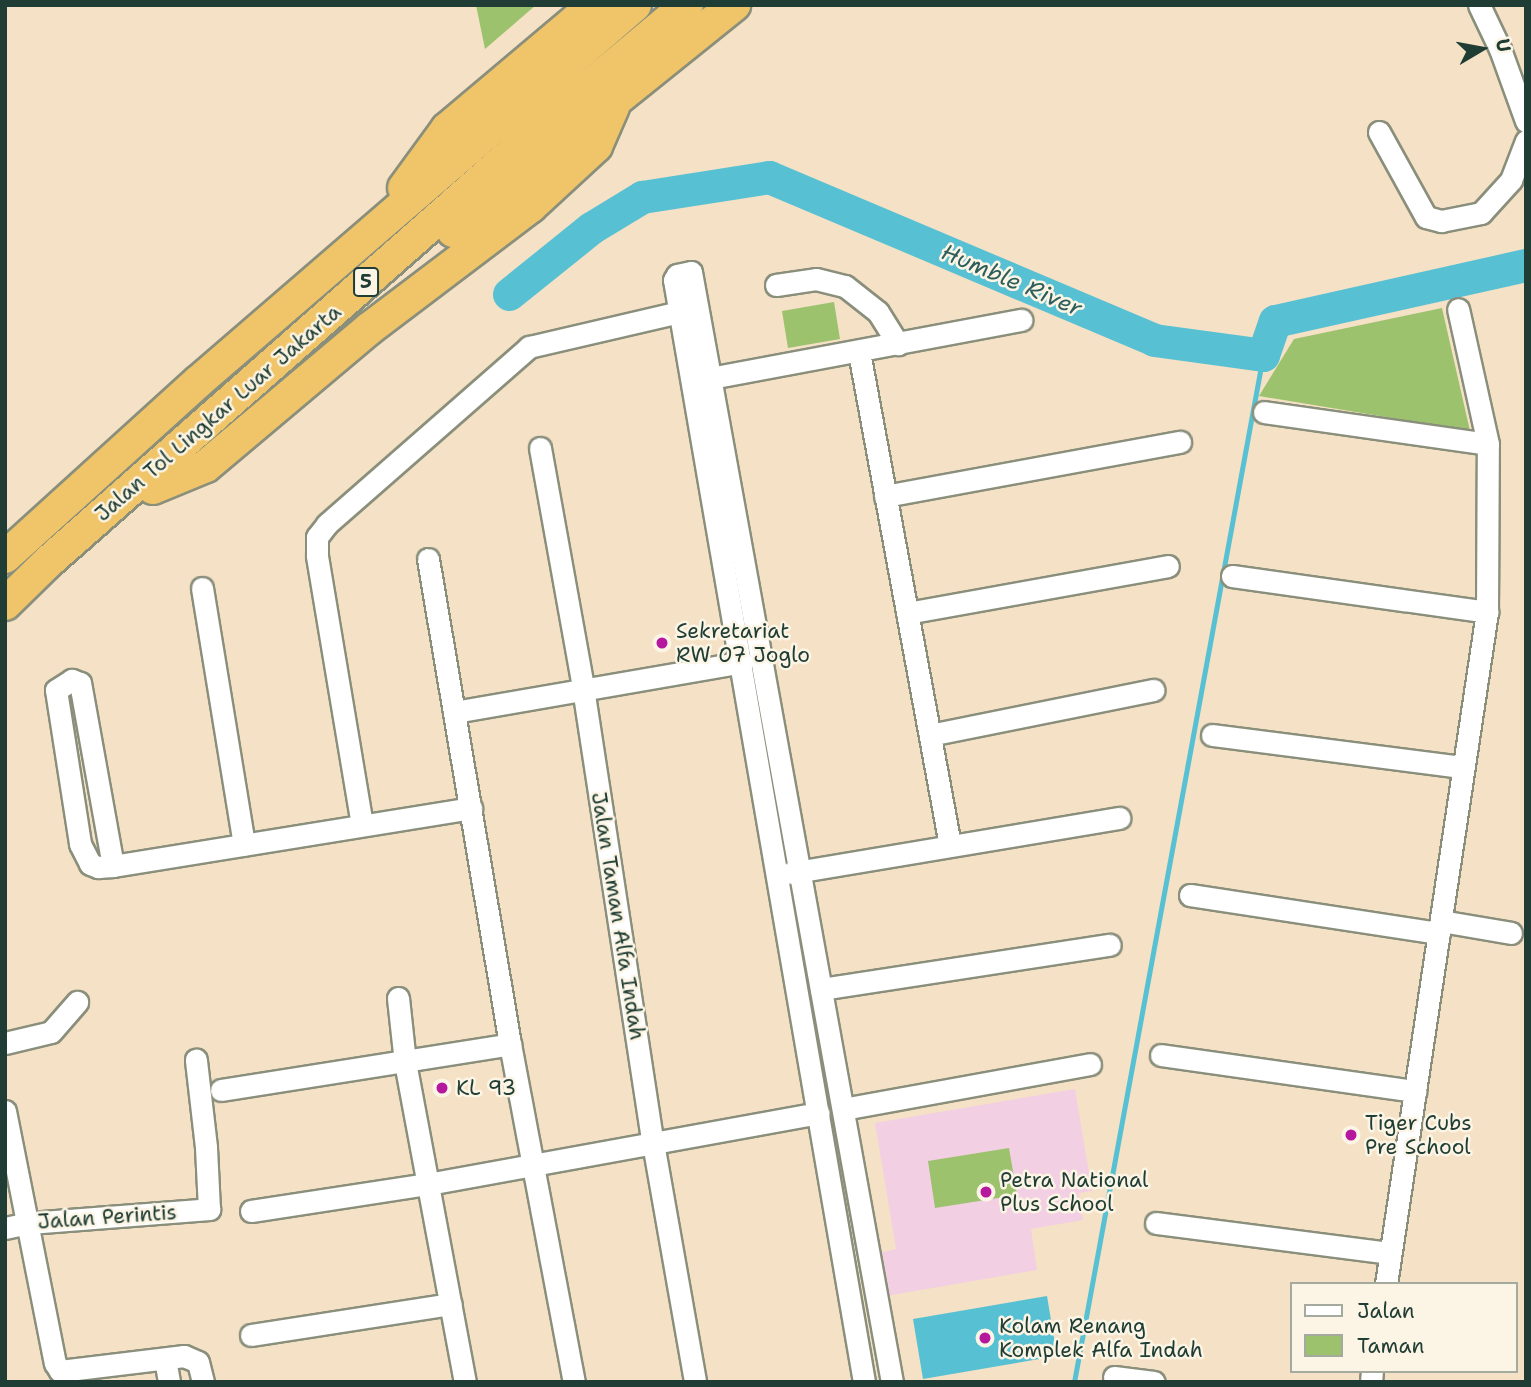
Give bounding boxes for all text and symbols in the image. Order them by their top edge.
north arrow [1447,14,1517,84]
text: U [1490,37,1517,54]
water label: Humble River [937,238,1087,322]
road number: 5 [352,266,380,298]
street label: Jalan Tol Lingkar Luar Jakarta [90,299,346,527]
place label: Sekretariat RW 07 Joglo [676,618,810,668]
marker: Sekretariat RW 07 Joglo [654,635,670,651]
street label: Jalan Taman Alfa Indah [586,790,650,1042]
place label: KL 93 [456,1075,516,1101]
marker: KL 93 [434,1080,450,1096]
place label: Tiger Cubs Pre School [1365,1110,1472,1160]
marker: Tiger Cubs Pre School [1343,1127,1359,1143]
place label: Petra National Plus School [1000,1167,1148,1217]
marker: Petra National Plus School [978,1184,994,1200]
street label: Jalan Perintis [36,1200,178,1234]
legend [1290,1282,1517,1373]
text: Jalan [1357,1297,1415,1325]
place label: Kolam Renang Komplek Alfa Indah [999,1313,1203,1363]
marker: Kolam Renang Komplek Alfa Indah [977,1330,993,1346]
text: Taman [1357,1332,1424,1360]

